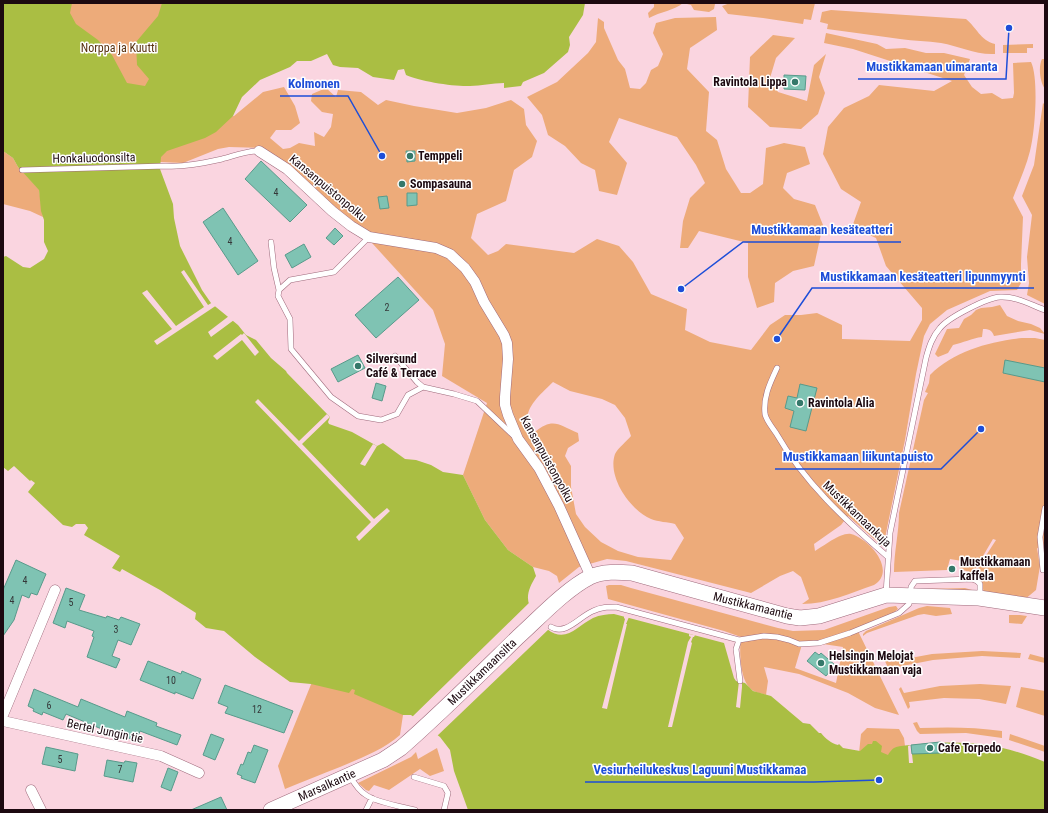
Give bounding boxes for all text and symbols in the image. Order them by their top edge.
park label: Norppa ja Kuutti [81,41,157,55]
callout: Mustikkamaan uimaranta [858,54,1006,79]
text: Mustikkamaan uimaranta [866,59,998,74]
callout: Kolmonen [280,71,348,96]
place label: Ravintola Lippa [713,75,787,89]
text: Kolmonen [288,76,340,91]
marker: Ravintola Lippa [790,77,800,87]
place label: Temppeli [418,149,462,163]
street label: Honkaluodonsilta [52,150,136,166]
marker: Temppeli [405,151,415,161]
street label: Kansanpuistonpolku [287,152,370,224]
place label: Sompasauna [410,177,472,191]
marker: Sompasauna [397,179,407,189]
house number: 4 [274,187,279,198]
callout: Mustikkamaan kesäteatteri [743,217,901,242]
text: Mustikkamaan kesäteatteri [751,222,893,237]
house number: 4 [228,236,233,247]
callout: Mustikkamaan kesäteatteri lipunmyynti [812,263,1034,288]
text: Mustikkamaan kesäteatteri lipunmyynti [820,269,1026,284]
house number: 2 [385,302,390,313]
place label: Silversund Café & Terrace [366,352,437,380]
marker: Silversund Café & Terrace [353,361,363,371]
place label: Ravintola Alia [808,396,875,410]
marker: Ravintola Alia [795,398,805,408]
street label: Kansanpuistonpolku [518,414,577,505]
callout: Mustikkamaan liikuntapuisto [775,444,941,469]
text: Mustikkamaan liikuntapuisto [783,449,934,464]
street label: Mustikkamaankuja [820,478,894,550]
place label: Mustikkamaan kaffela [960,555,1030,583]
marker: Mustikkamaan kaffela [947,564,957,574]
house number: 4 [23,575,28,586]
street label: Mustikkamaantie [712,589,795,623]
house number: 4 [10,595,15,606]
house number: 5 [69,597,74,608]
house number: 3 [114,624,119,635]
street label: Mustikkamaansilta [445,636,519,708]
place label: Helsingin Melojat Mustikkamaan vaja [829,649,922,677]
marker: Helsingin Melojat Mustikkamaan vaja [816,658,826,668]
house number: 10 [166,675,176,686]
house number: 6 [47,700,52,711]
house number: 12 [252,704,262,715]
street label: Bertel Jungin tie [66,716,145,746]
place label: Cafe Torpedo [938,741,1001,755]
marker: Cafe Torpedo [925,743,935,753]
house number: 5 [58,754,63,765]
callout: Vesiurheilukeskus Laguuni Mustikkamaa [585,757,814,782]
text: Vesiurheilukeskus Laguuni Mustikkamaa [594,762,806,777]
house number: 7 [118,764,123,775]
street label: Marsalkantie [296,766,358,804]

